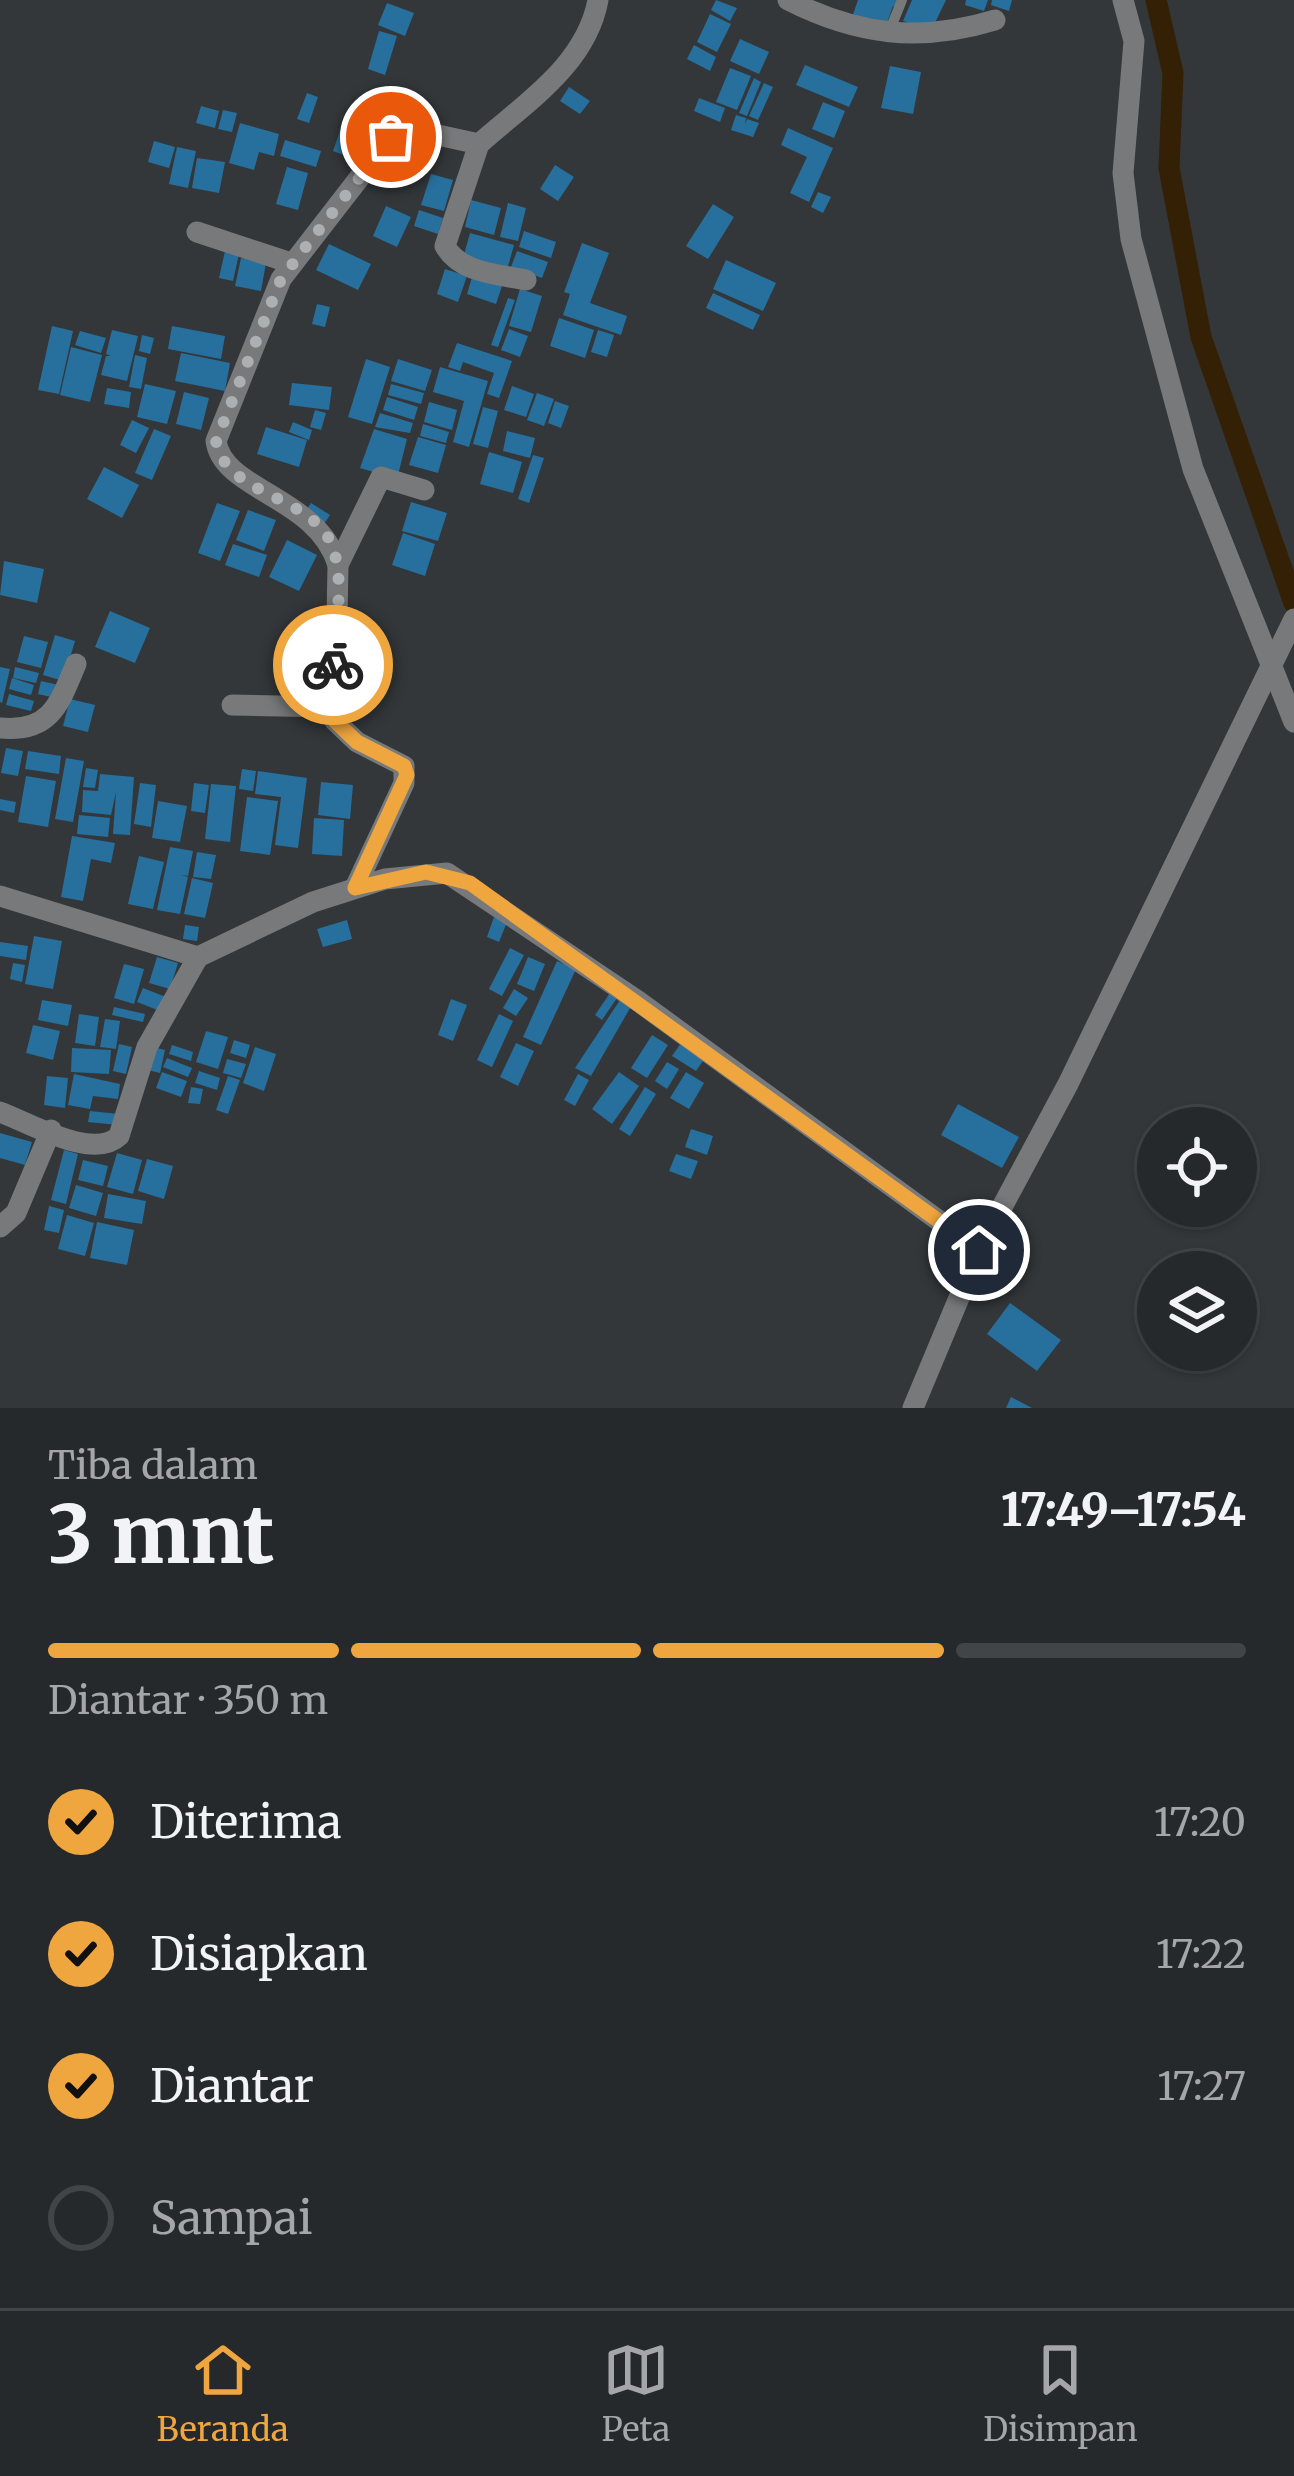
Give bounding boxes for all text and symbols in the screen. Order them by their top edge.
pin [340,86,442,188]
icon: bag [358,104,424,170]
courier [273,605,393,725]
icon: bike [300,632,366,698]
map controls [1137,1107,1257,1371]
button: locate [1137,1107,1257,1227]
pin [928,1199,1030,1301]
icon: home [946,1217,1012,1283]
button: layers [1137,1251,1257,1371]
text: Tiba dalam [48,1441,258,1490]
text: 17:49–17:54 [1001,1482,1246,1538]
text: 3 mnt [48,1486,275,1584]
text: Diantar · 350 m [48,1676,328,1725]
icon: check [48,1789,114,1855]
text: Diterima [150,1794,342,1850]
text: 17:20 [1154,1798,1246,1847]
icon: check [48,1921,114,1987]
text: Disiapkan [150,1926,368,1982]
text: 17:22 [1156,1930,1246,1979]
icon: check [48,2053,114,2119]
text: Diantar [150,2058,314,2114]
text: 17:27 [1157,2062,1246,2111]
text: Sampai [150,2190,313,2246]
tab: Beranda [156,2337,289,2450]
tab: Peta [601,2337,670,2450]
tab: Disimpan [983,2337,1138,2450]

